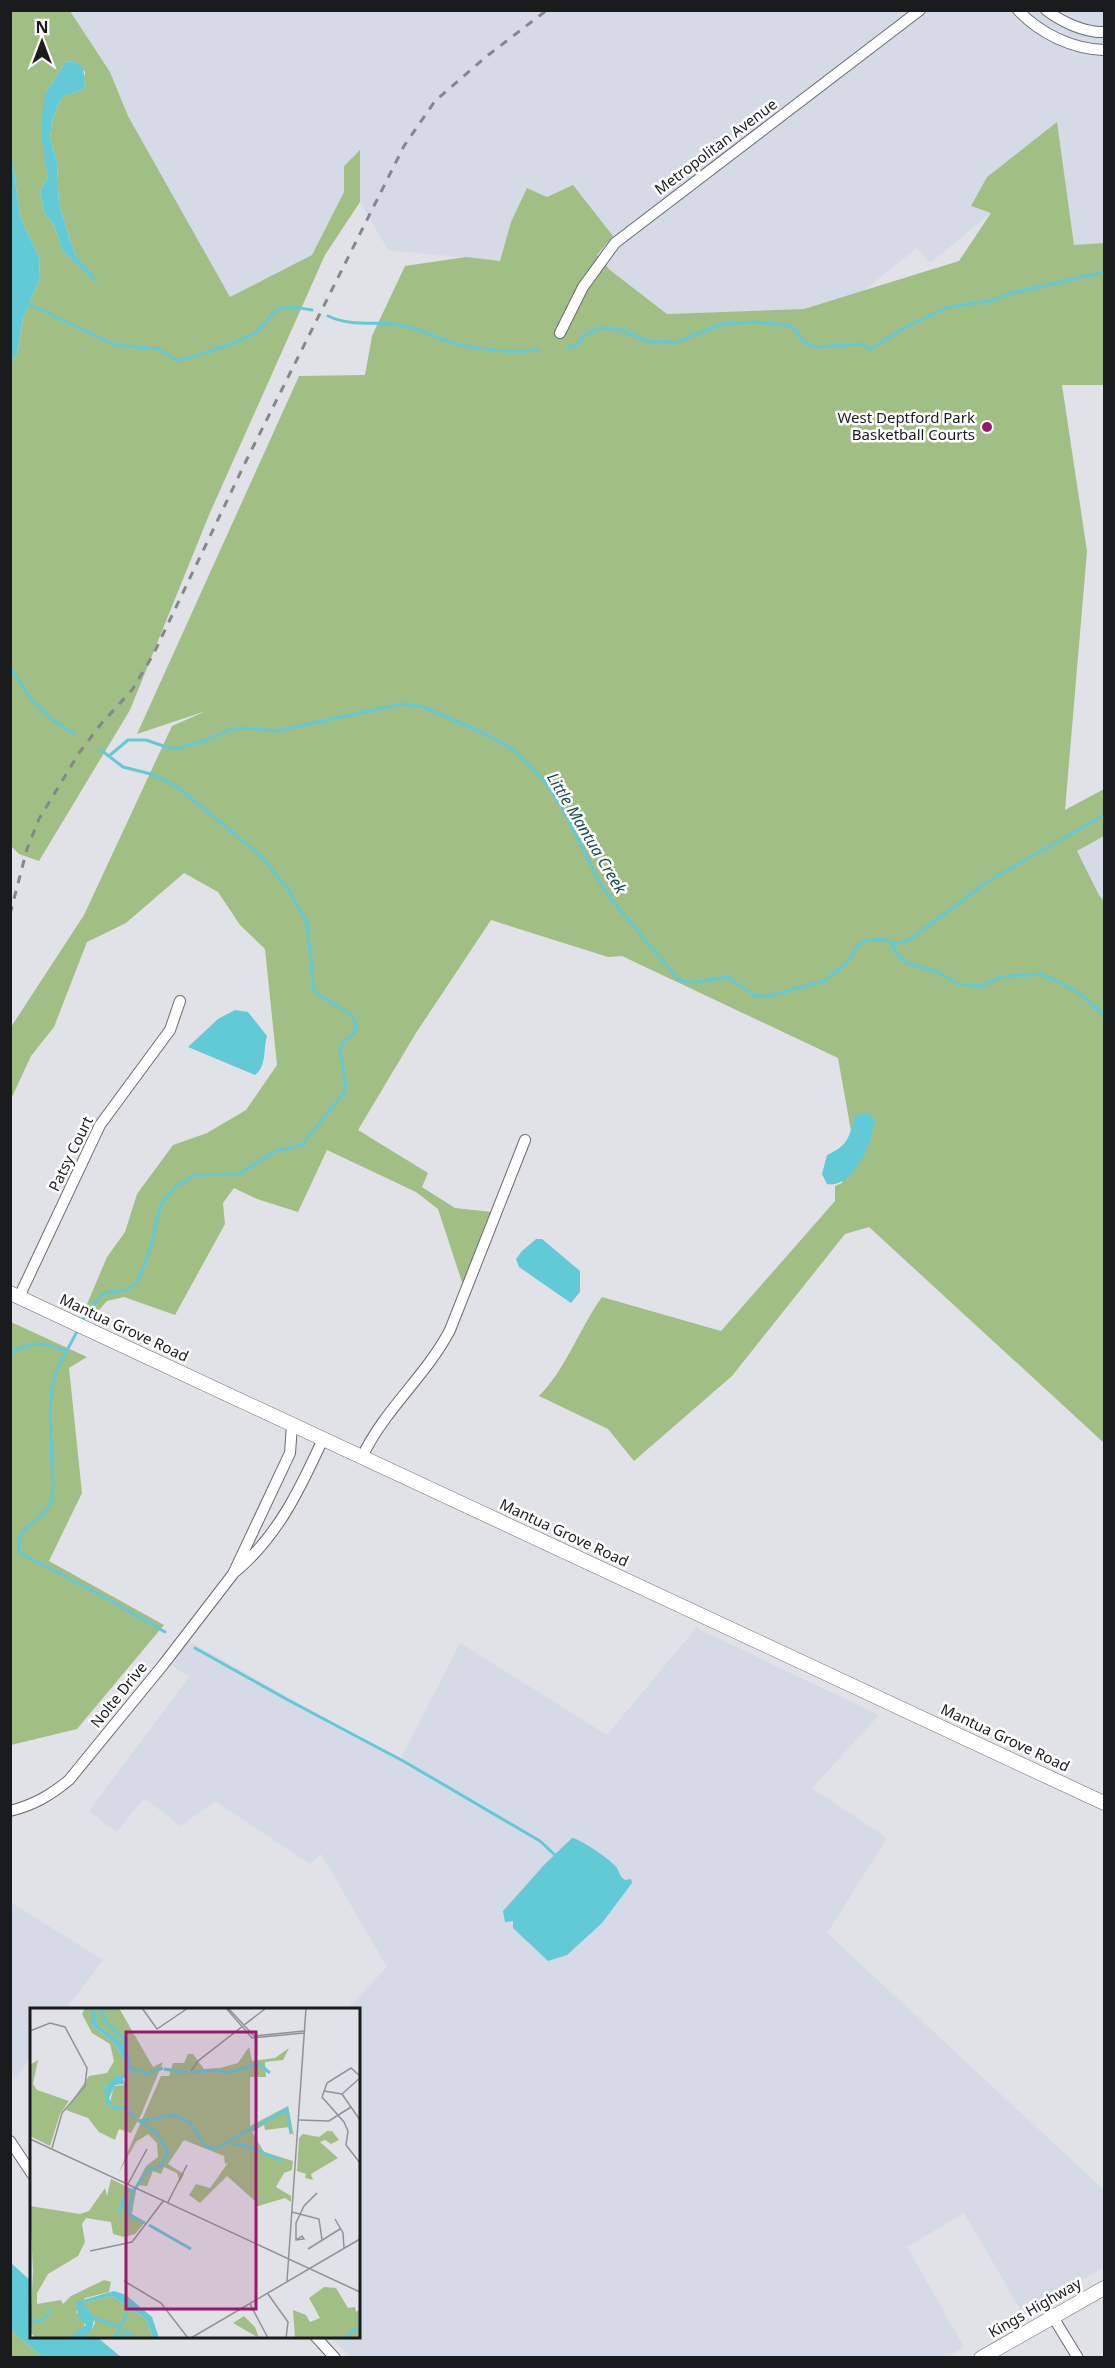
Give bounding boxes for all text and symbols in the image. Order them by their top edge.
north arrow [12,12,72,72]
text: N [35,16,49,38]
street label: Metropolitan Avenue [650,94,781,199]
place label: West Deptford Park Basketball Courts [837,407,975,444]
marker: West Deptford Park Basketball Courts [980,420,994,434]
water label: Little Mantua Creek [542,768,632,899]
street label: Patsy Court [43,1112,97,1194]
street label: Mantua Grove Road [57,1288,192,1366]
street label: Mantua Grove Road [497,1493,632,1571]
street label: Nolte Drive [86,1657,151,1731]
street label: Mantua Grove Road [938,1698,1073,1776]
inset map [30,2008,360,2338]
street label: Kings Highway [984,2272,1085,2342]

